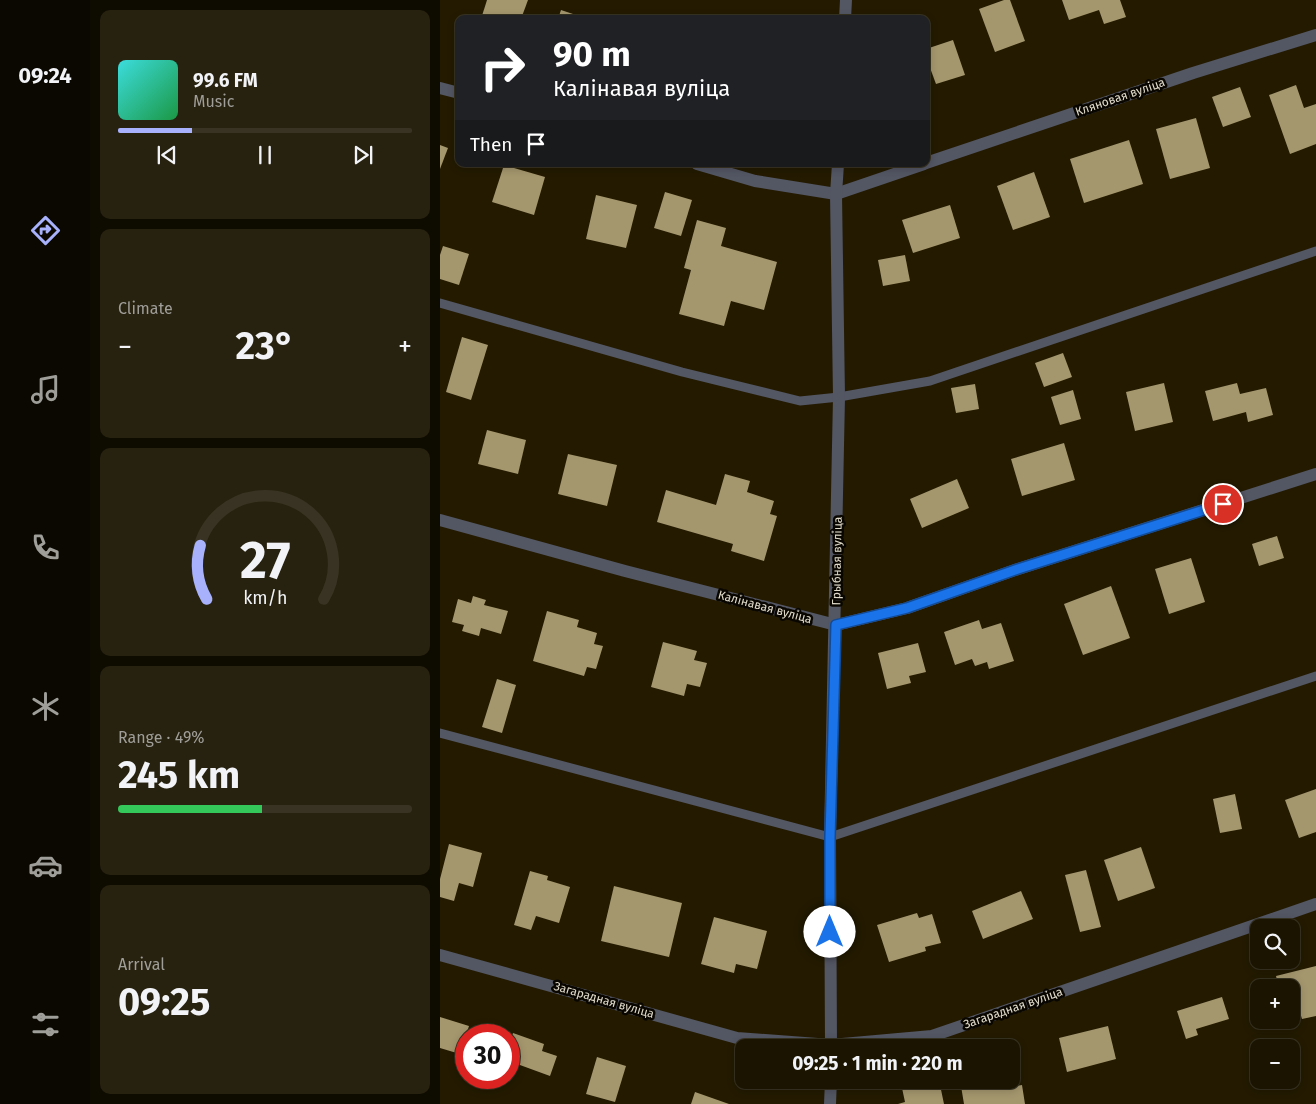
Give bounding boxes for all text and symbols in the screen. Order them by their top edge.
text: 90 m [553,33,631,75]
icon: right [470,35,535,100]
text: 09:24 [18,62,72,89]
text: 99.6 FM [193,69,258,92]
text: Калінавая вуліца [553,75,730,102]
street label: Кляновая вуліца [1073,75,1167,119]
text: Music [193,92,234,111]
icon: arrive [522,130,550,158]
text: Then [470,133,512,156]
icon: previous [153,141,181,169]
icon: pause [251,141,279,169]
icon: next [349,141,377,169]
icon: directions [28,213,63,248]
text: Climate [118,299,173,318]
text: 23° [236,323,295,369]
text: − [118,330,132,363]
text: + [398,330,412,363]
icon: music [28,372,63,407]
pin [1202,483,1244,525]
icon: arrive [1209,490,1237,518]
street label: Грыбная вуліца [829,517,845,605]
text: 27 [240,529,290,592]
icon: phone [28,530,63,565]
text: km/h [243,587,287,609]
street label: Калінавая вуліца [717,588,813,626]
icon: climate [28,689,63,724]
text: Range · 49% [118,728,205,747]
text: 245 km [118,752,240,798]
icon: car [28,848,63,883]
position arrow [803,905,855,957]
map controls [1250,919,1300,1089]
button: search [1250,919,1300,969]
text: Arrival [118,955,165,974]
text: 09:25 [118,979,210,1025]
street label: Загарадная вуліца [552,979,656,1021]
button: + [1250,979,1300,1029]
street label: Загарадная вуліца [962,984,1064,1032]
icon: filters [28,1007,63,1042]
speed limit sign: 30 [455,1024,520,1089]
button: − [1250,1039,1300,1089]
text: 09:25 · 1 min · 220 m [792,1052,963,1075]

